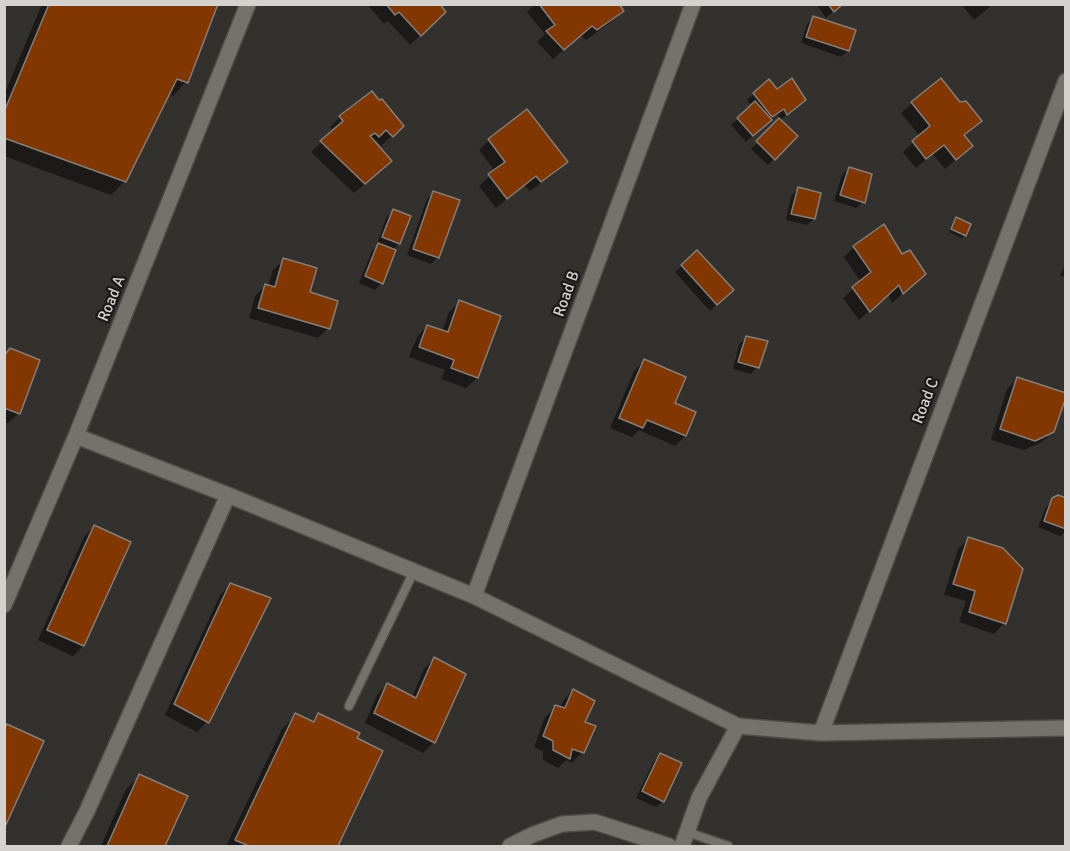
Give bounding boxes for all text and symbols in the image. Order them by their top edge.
street label: Road B [550,268,584,320]
street label: Road A [94,273,130,325]
street label: Road C [909,375,943,427]

